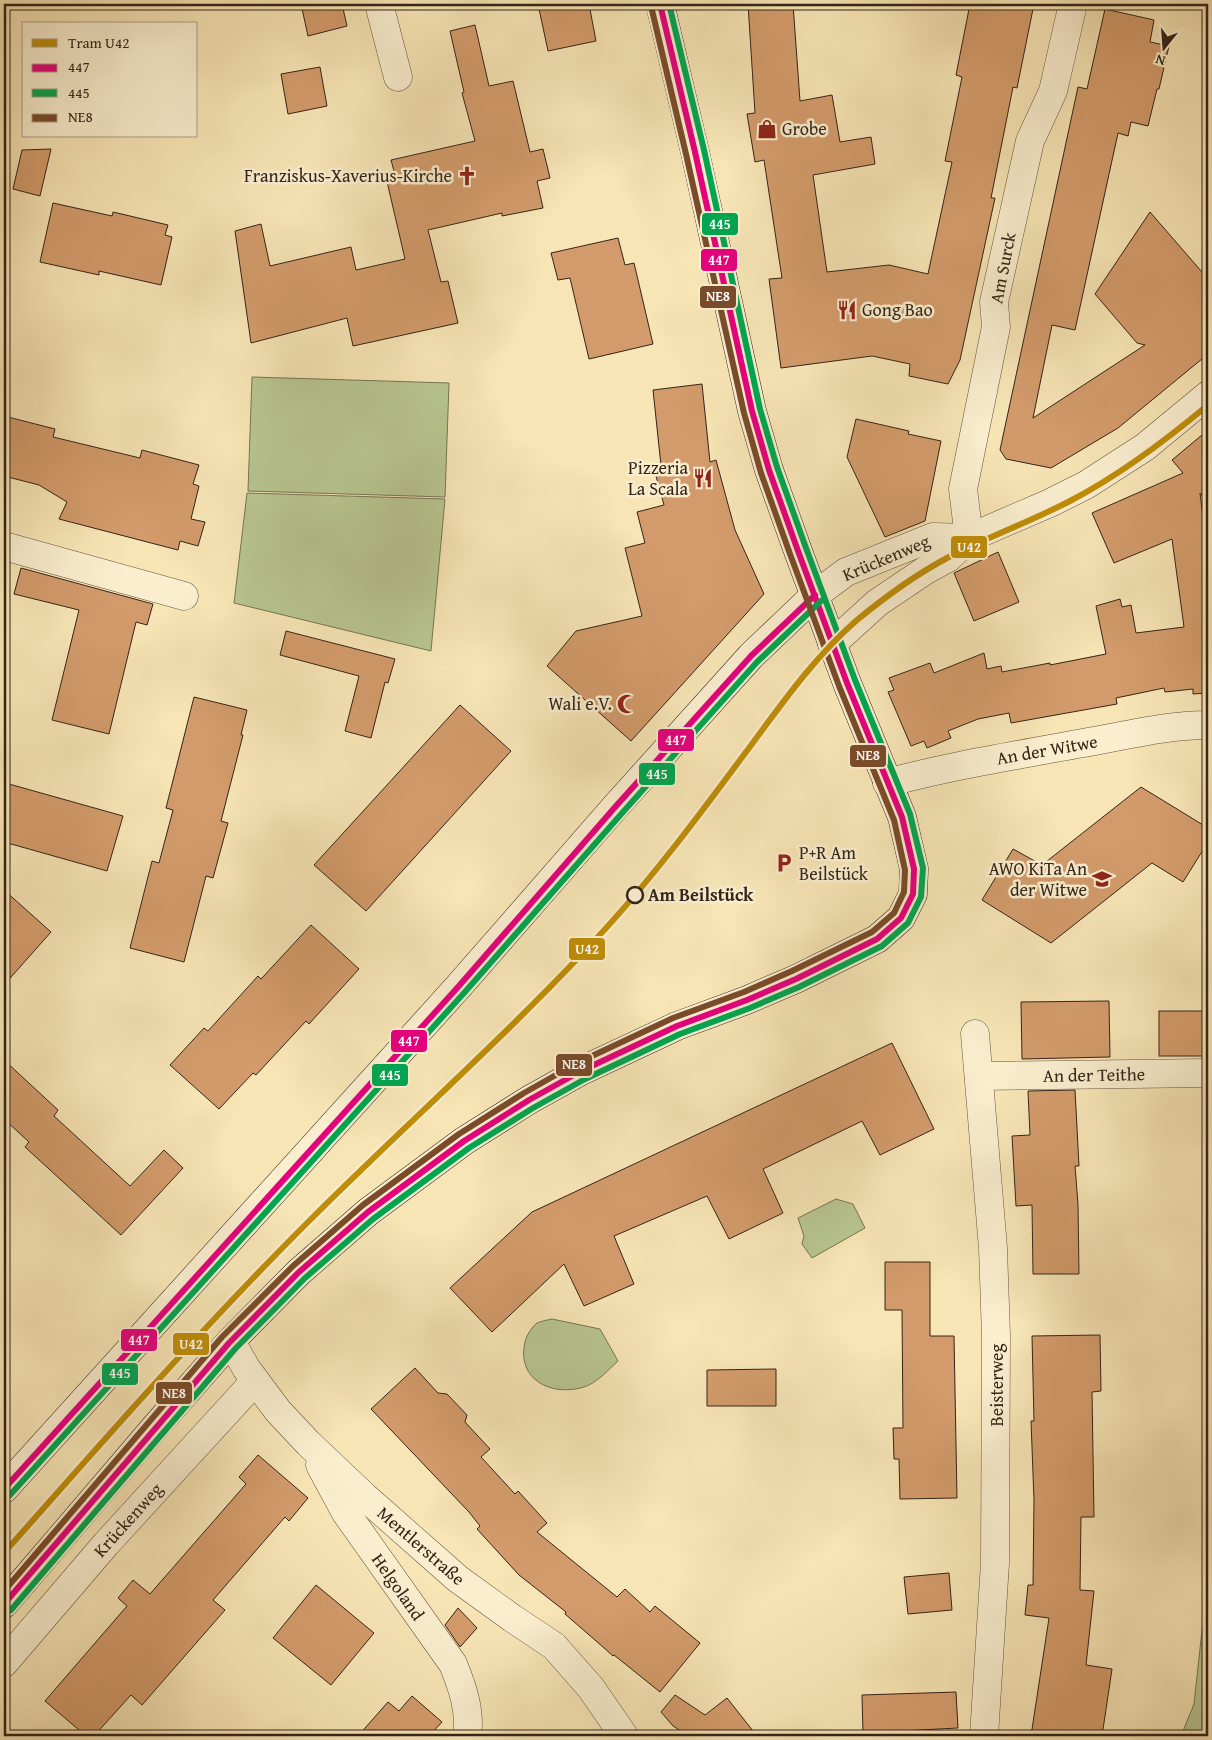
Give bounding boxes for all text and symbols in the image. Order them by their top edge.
legend [22,22,198,138]
north arrow [1140,22,1190,72]
text: Tram U42 [68,32,129,53]
text: N [1152,49,1168,71]
text: 447 [68,56,90,77]
text: 445 [68,82,90,103]
text: NE8 [68,106,93,127]
place label: Grobe [782,115,827,142]
shop icon: Grobe [756,118,778,140]
place label: Franziskus-Xaverius-Kirche [244,162,452,189]
church icon: Franziskus-Xaverius-Kirche [456,165,478,187]
line badge: 445 [701,212,739,236]
text: 445 [709,214,731,234]
street label: Am Surck [982,229,1023,306]
line badge: 447 [700,248,738,272]
text: 447 [708,250,730,270]
line badge: NE8 [699,285,737,309]
text: NE8 [706,286,730,306]
place label: Gong Bao [862,296,933,323]
restaurant icon: Gong Bao [836,299,858,321]
place label: Pizzeria La Scala [628,454,688,502]
restaurant icon: Pizzeria La Scala [692,467,714,489]
street label: Krückenweg [838,527,934,588]
line badge: U42 [950,535,988,559]
text: U42 [957,537,981,557]
place label: Wali e.V. [548,690,612,717]
mosque icon: Wali e.V. [616,693,638,715]
street label: An der Witwe [994,727,1099,772]
line badge: 447 [657,728,695,752]
text: 447 [665,730,687,750]
line badge: NE8 [849,744,887,768]
text: NE8 [856,745,880,765]
line badge: 445 [638,762,676,786]
text: 445 [646,764,668,784]
place label: P+R Am Beilstück [799,839,869,887]
parking icon: P+R Am Beilstück [773,852,795,874]
place label: AWO KiTa An der Witwe [989,855,1087,903]
school or university icon: AWO KiTa An der Witwe [1091,868,1113,890]
place label: Am Beilstück [648,881,754,908]
marker: Am Beilstück [626,886,644,904]
line badge: U42 [568,937,606,961]
text: U42 [575,939,599,959]
line badge: 447 [390,1029,428,1053]
text: 447 [398,1031,420,1051]
line badge: NE8 [555,1053,593,1077]
text: NE8 [562,1054,586,1074]
street label: An der Teithe [1043,1060,1145,1089]
line badge: 445 [371,1063,409,1087]
text: 445 [379,1065,401,1085]
line badge: 447 [120,1328,158,1352]
text: 447 [128,1330,150,1350]
line badge: U42 [172,1332,210,1356]
text: U42 [179,1334,203,1354]
street label: Beisterweg [983,1344,1010,1426]
line badge: 445 [101,1362,139,1386]
text: 445 [109,1363,131,1383]
line badge: NE8 [155,1381,193,1405]
text: NE8 [162,1383,186,1403]
street label: Krückenweg [87,1476,169,1563]
street label: Mentlerstraße [371,1500,471,1592]
street label: Helgoland [365,1547,432,1626]

